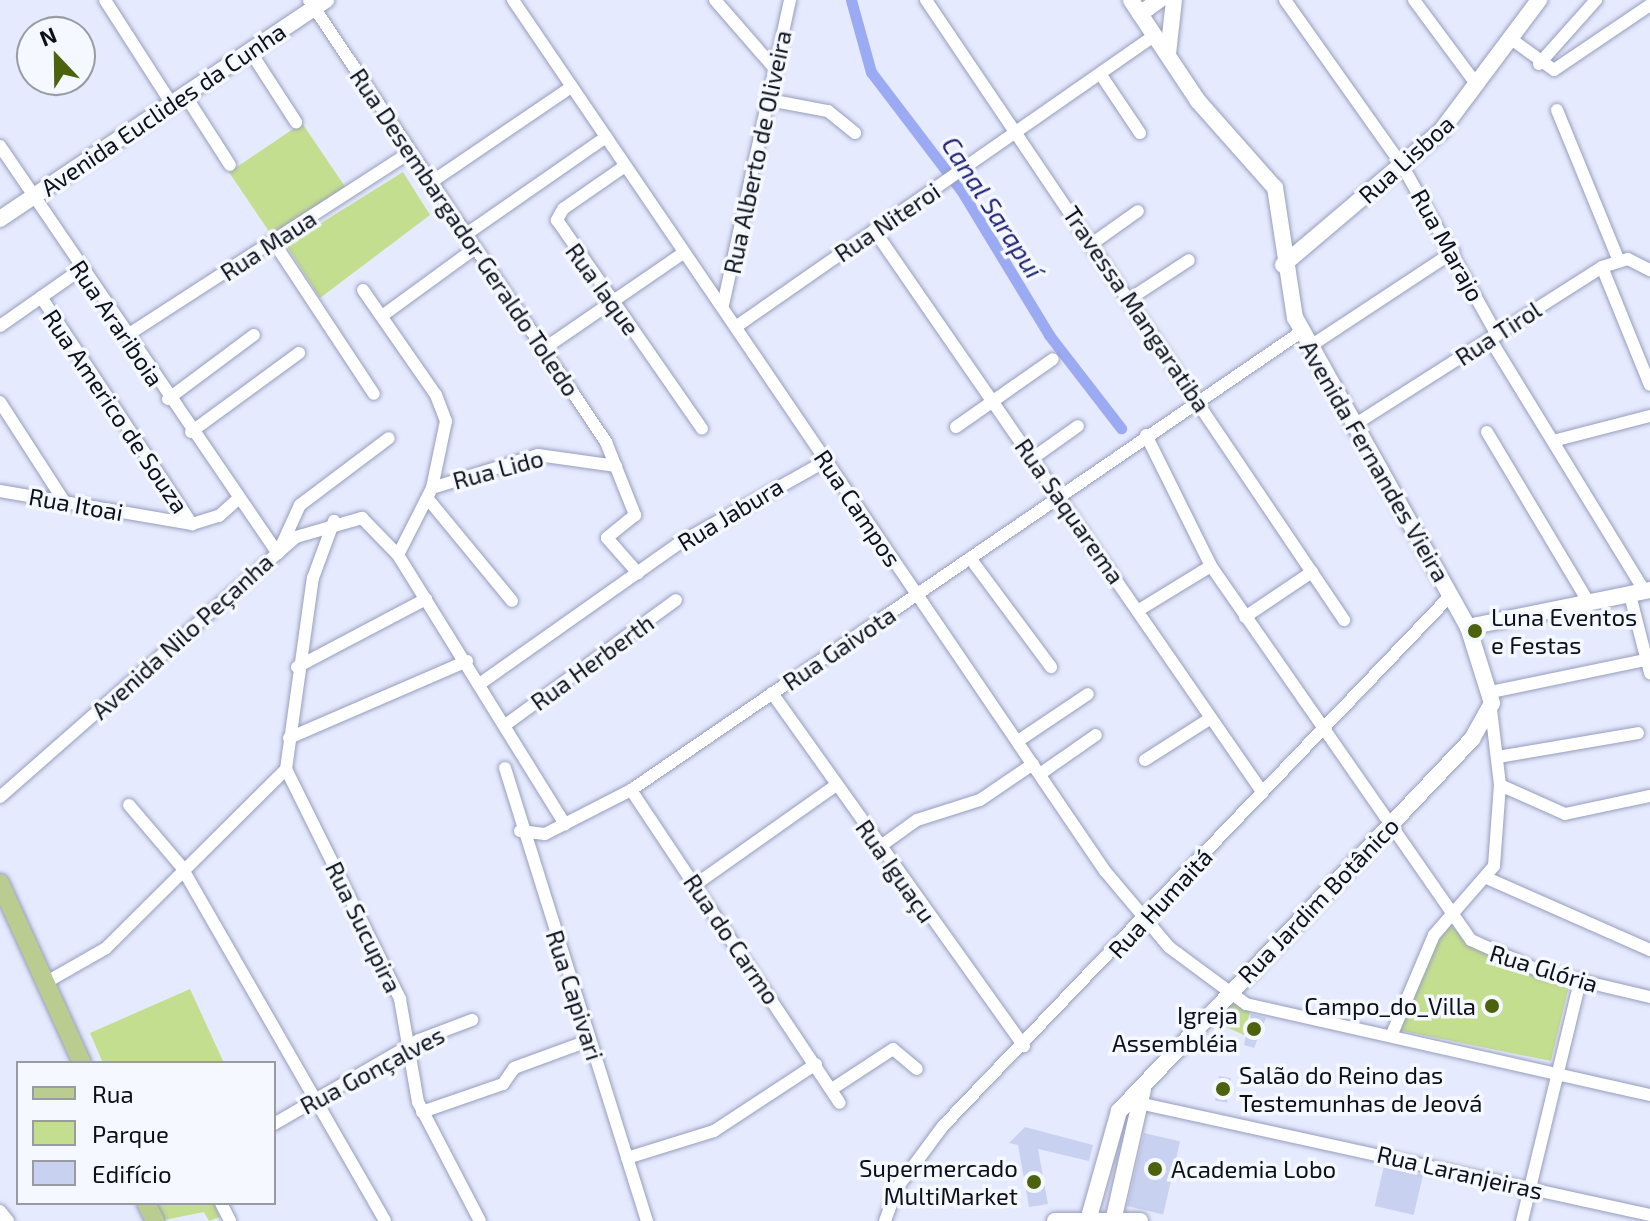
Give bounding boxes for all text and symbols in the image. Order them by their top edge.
north arrow [16,16,96,96]
street label: Avenida Euclides da Cunha [35,16,291,202]
text: N [36,21,60,51]
street label: Rua Alberto de Oliveira [717,27,797,277]
street label: Rua Desembargador Geraldo Toledo [344,62,586,402]
street label: Rua Lisboa [1353,109,1459,209]
water label: Canal Sarapuí [935,130,1051,284]
street label: Rua Niteroi [829,176,945,268]
street label: Rua Marajo [1405,184,1491,306]
street label: Travessa Mangaratiba [1057,201,1217,417]
street label: Rua Maua [215,203,321,287]
street label: Rua Iaque [560,237,646,341]
street label: Rua Arariboia [64,254,170,392]
street label: Rua Tirol [1449,295,1547,371]
street label: Rua Americo de Souza [37,303,195,519]
street label: Avenida Fernandes Vieira [1294,335,1456,587]
street label: Rua Saquarema [1009,433,1131,589]
street label: Rua Lido [449,443,547,495]
street label: Rua Campos [808,444,908,572]
street label: Rua Jabura [672,471,788,557]
street label: Rua Itoai [27,482,125,526]
street label: Avenida Nilo Peçanha [85,547,279,725]
street label: Rua Gaivota [777,600,901,696]
place label: Luna Eventos e Festas [1491,603,1637,659]
street label: Rua Herberth [525,608,659,716]
marker: Luna Eventos e Festas [1466,622,1484,640]
street label: Rua Jardim Botânico [1231,811,1405,989]
street label: Rua Iguaçu [850,814,942,928]
street label: Rua Humaitá [1102,842,1218,964]
street label: Rua Sucupira [320,857,408,997]
street label: Rua do Carmo [678,868,786,1010]
street label: Rua Capivari [540,926,610,1064]
street label: Rua Glória [1486,938,1602,998]
place label: Campo_do_Villa [1304,992,1476,1020]
marker: Campo_do_Villa [1483,997,1501,1015]
place label: Igreja Assembléia [1112,1001,1238,1057]
street label: Rua Gonçalves [295,1020,449,1120]
marker: Igreja Assembléia [1245,1020,1263,1038]
legend [16,1061,276,1205]
place label: Salão do Reino das Testemunhas de Jeová [1239,1061,1483,1117]
text: Rua [92,1079,134,1108]
marker: Salão do Reino das Testemunhas de Jeová [1214,1080,1232,1098]
text: Parque [92,1119,169,1148]
street label: Rua Laranjeiras [1374,1139,1546,1205]
place label: Supermercado MultiMarket [859,1154,1018,1210]
place label: Academia Lobo [1171,1155,1336,1183]
text: Edifício [92,1159,172,1188]
marker: Academia Lobo [1146,1160,1164,1178]
marker: Supermercado MultiMarket [1025,1173,1043,1191]

